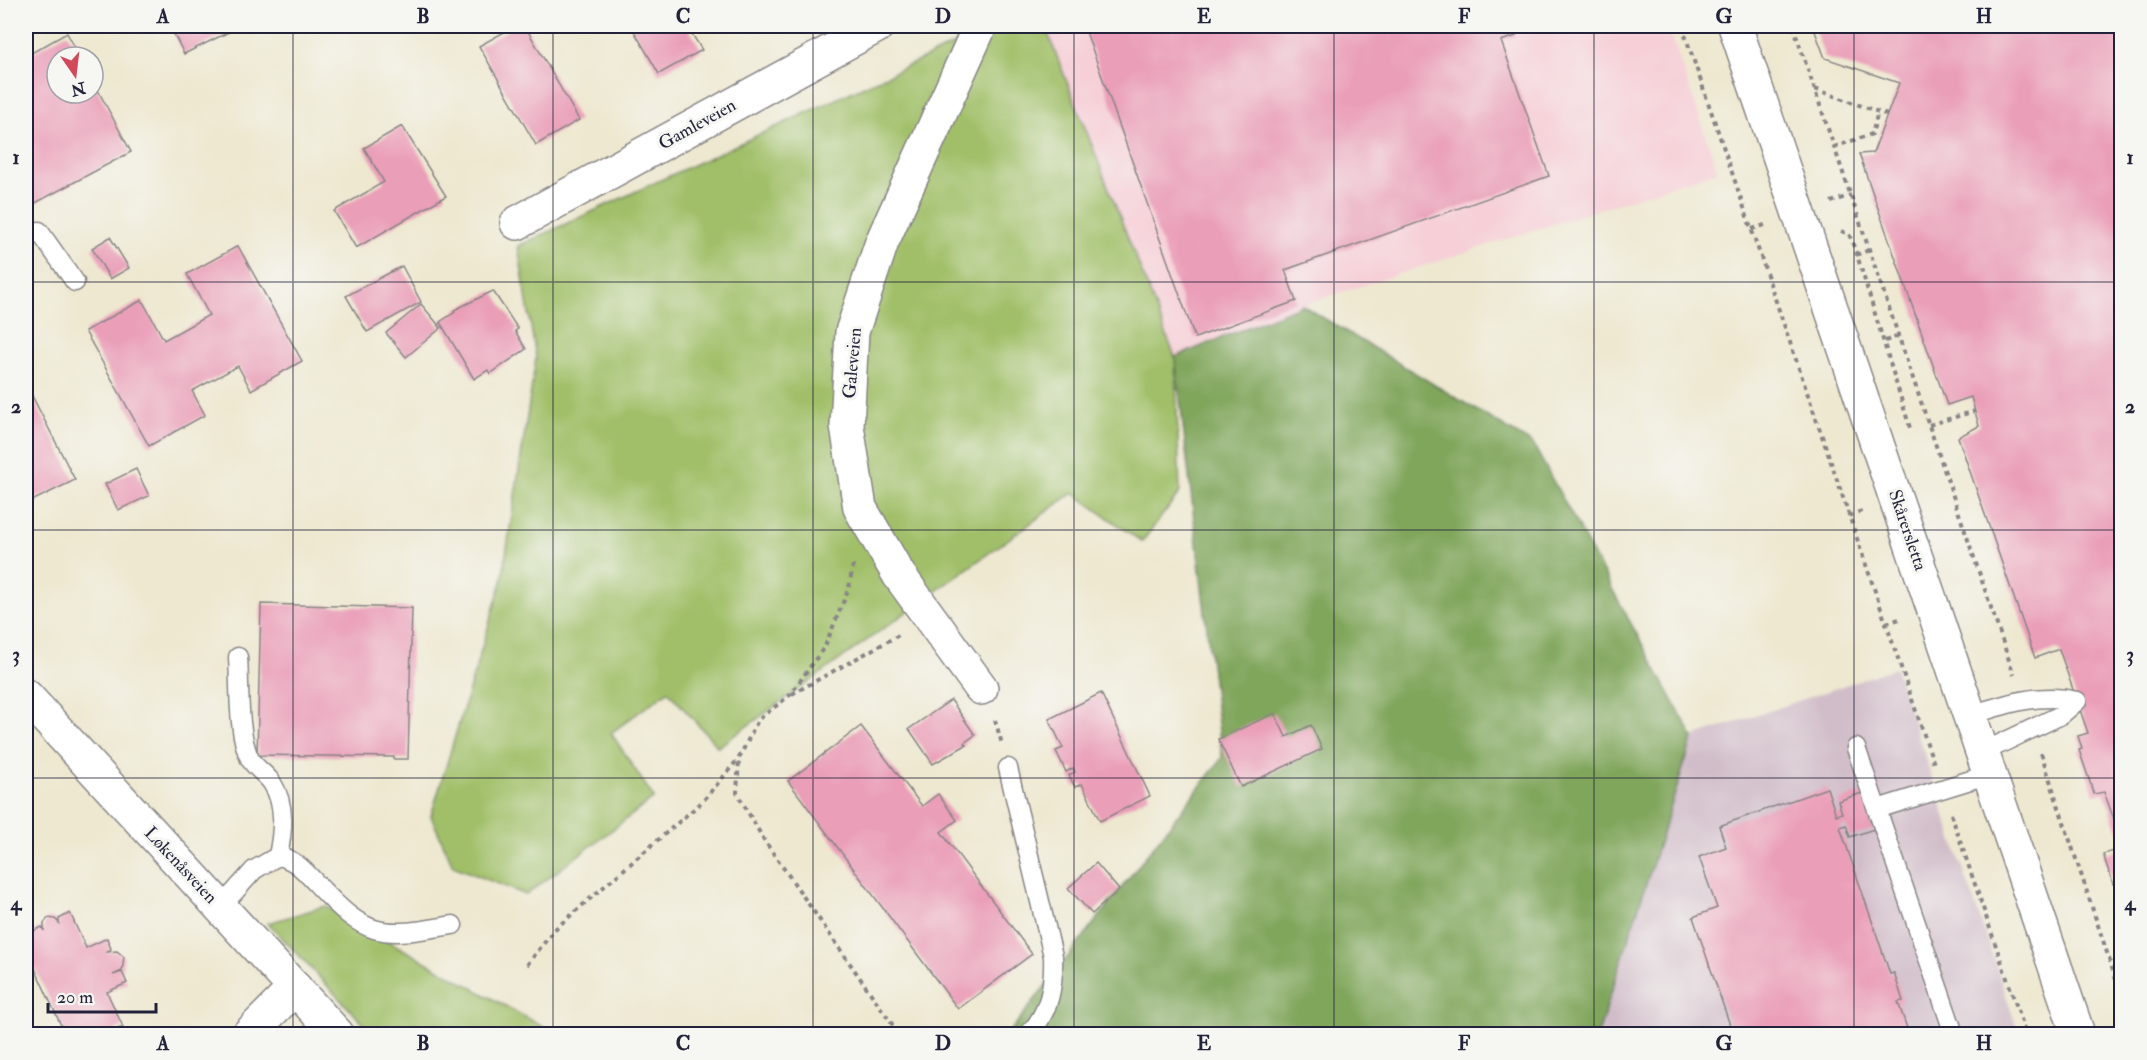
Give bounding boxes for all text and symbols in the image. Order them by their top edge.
text: A [156,4,170,29]
text: B [416,4,430,29]
text: C [676,4,690,29]
text: D [935,4,951,29]
text: E [1197,4,1212,29]
text: F [1458,4,1471,29]
text: G [1716,4,1733,29]
text: H [1976,4,1992,29]
north arrow [45,45,105,105]
text: N [68,77,89,100]
street label: Gamleveien [654,94,740,155]
text: 1 [12,145,20,170]
text: 1 [2126,145,2134,170]
street label: Galeveien [838,327,867,400]
text: 2 [11,394,21,419]
text: 2 [2125,394,2135,419]
street label: Skårersletta [1883,487,1932,574]
text: 3 [12,642,20,667]
text: 3 [2126,642,2134,667]
street label: Løkenåsveien [139,822,222,909]
text: 4 [10,891,23,916]
text: 4 [2124,891,2137,916]
scale bar [48,976,156,1014]
text: 20 m [57,986,93,1009]
text: A [156,1031,170,1056]
text: B [416,1031,430,1056]
text: C [676,1031,690,1056]
text: D [935,1031,951,1056]
text: E [1197,1031,1212,1056]
text: F [1458,1031,1471,1056]
text: G [1716,1031,1733,1056]
text: H [1976,1031,1992,1056]

